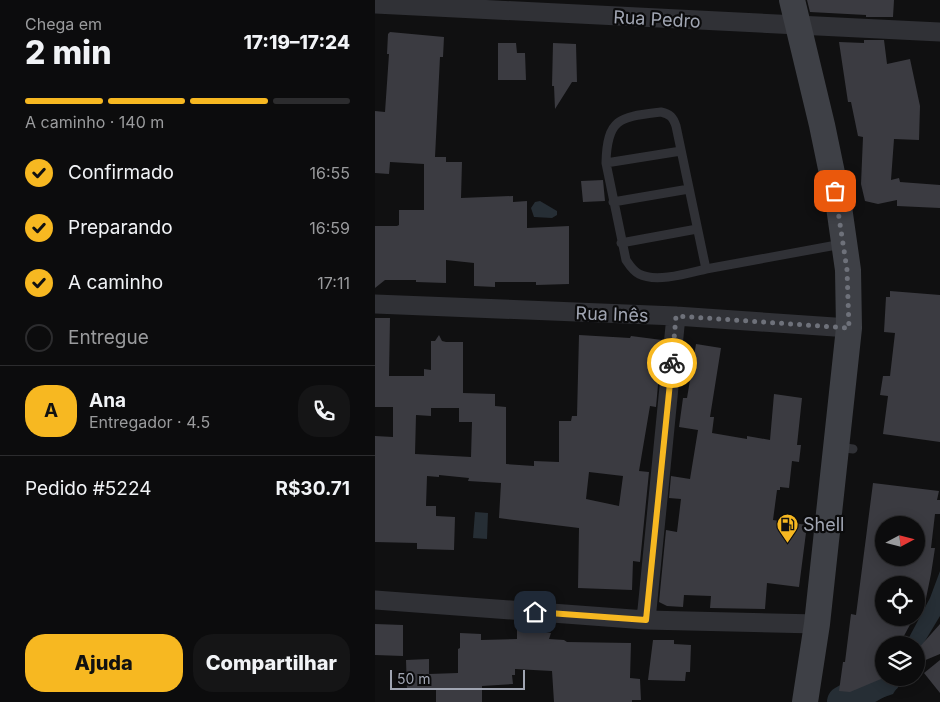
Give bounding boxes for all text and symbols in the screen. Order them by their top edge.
street label: Rua Pedro [613,6,701,32]
text: Chega em [25,14,102,34]
text: 17:19–17:24 [243,31,350,54]
text: 2 min [25,33,111,72]
text: A caminho · 140 m [25,112,164,132]
icon: check [25,159,53,187]
text: Confirmado [68,161,174,184]
text: 16:55 [310,163,350,183]
pin [814,170,856,212]
icon: bag [821,177,849,205]
icon: check [25,214,53,242]
text: Preparando [68,216,173,239]
text: 16:59 [309,218,350,238]
icon: check [25,269,53,297]
text: A caminho [68,271,163,294]
text: 17:11 [317,273,350,293]
street label: Rua Inês [575,302,649,326]
text: Entregue [68,326,149,349]
courier [647,338,697,388]
icon: bike [658,349,686,377]
button: phone [298,385,350,437]
text: Ana [89,389,126,412]
text: A [44,399,58,422]
text: Entregador · 4.5 [89,412,210,432]
text: Pedido #5224 [25,477,151,500]
text: R$30.71 [275,477,350,500]
fuel station icon: Shell [775,512,799,543]
place label: Shell [803,514,844,535]
north arrow [875,516,925,566]
map controls [875,516,925,686]
button: locate [875,576,925,626]
pin [514,591,556,633]
icon: home [521,598,549,626]
button: Ajuda [25,634,183,692]
button: Compartilhar [193,634,350,692]
button: layers [875,636,925,686]
scale bar [390,667,525,690]
text: 50 m [397,670,431,687]

